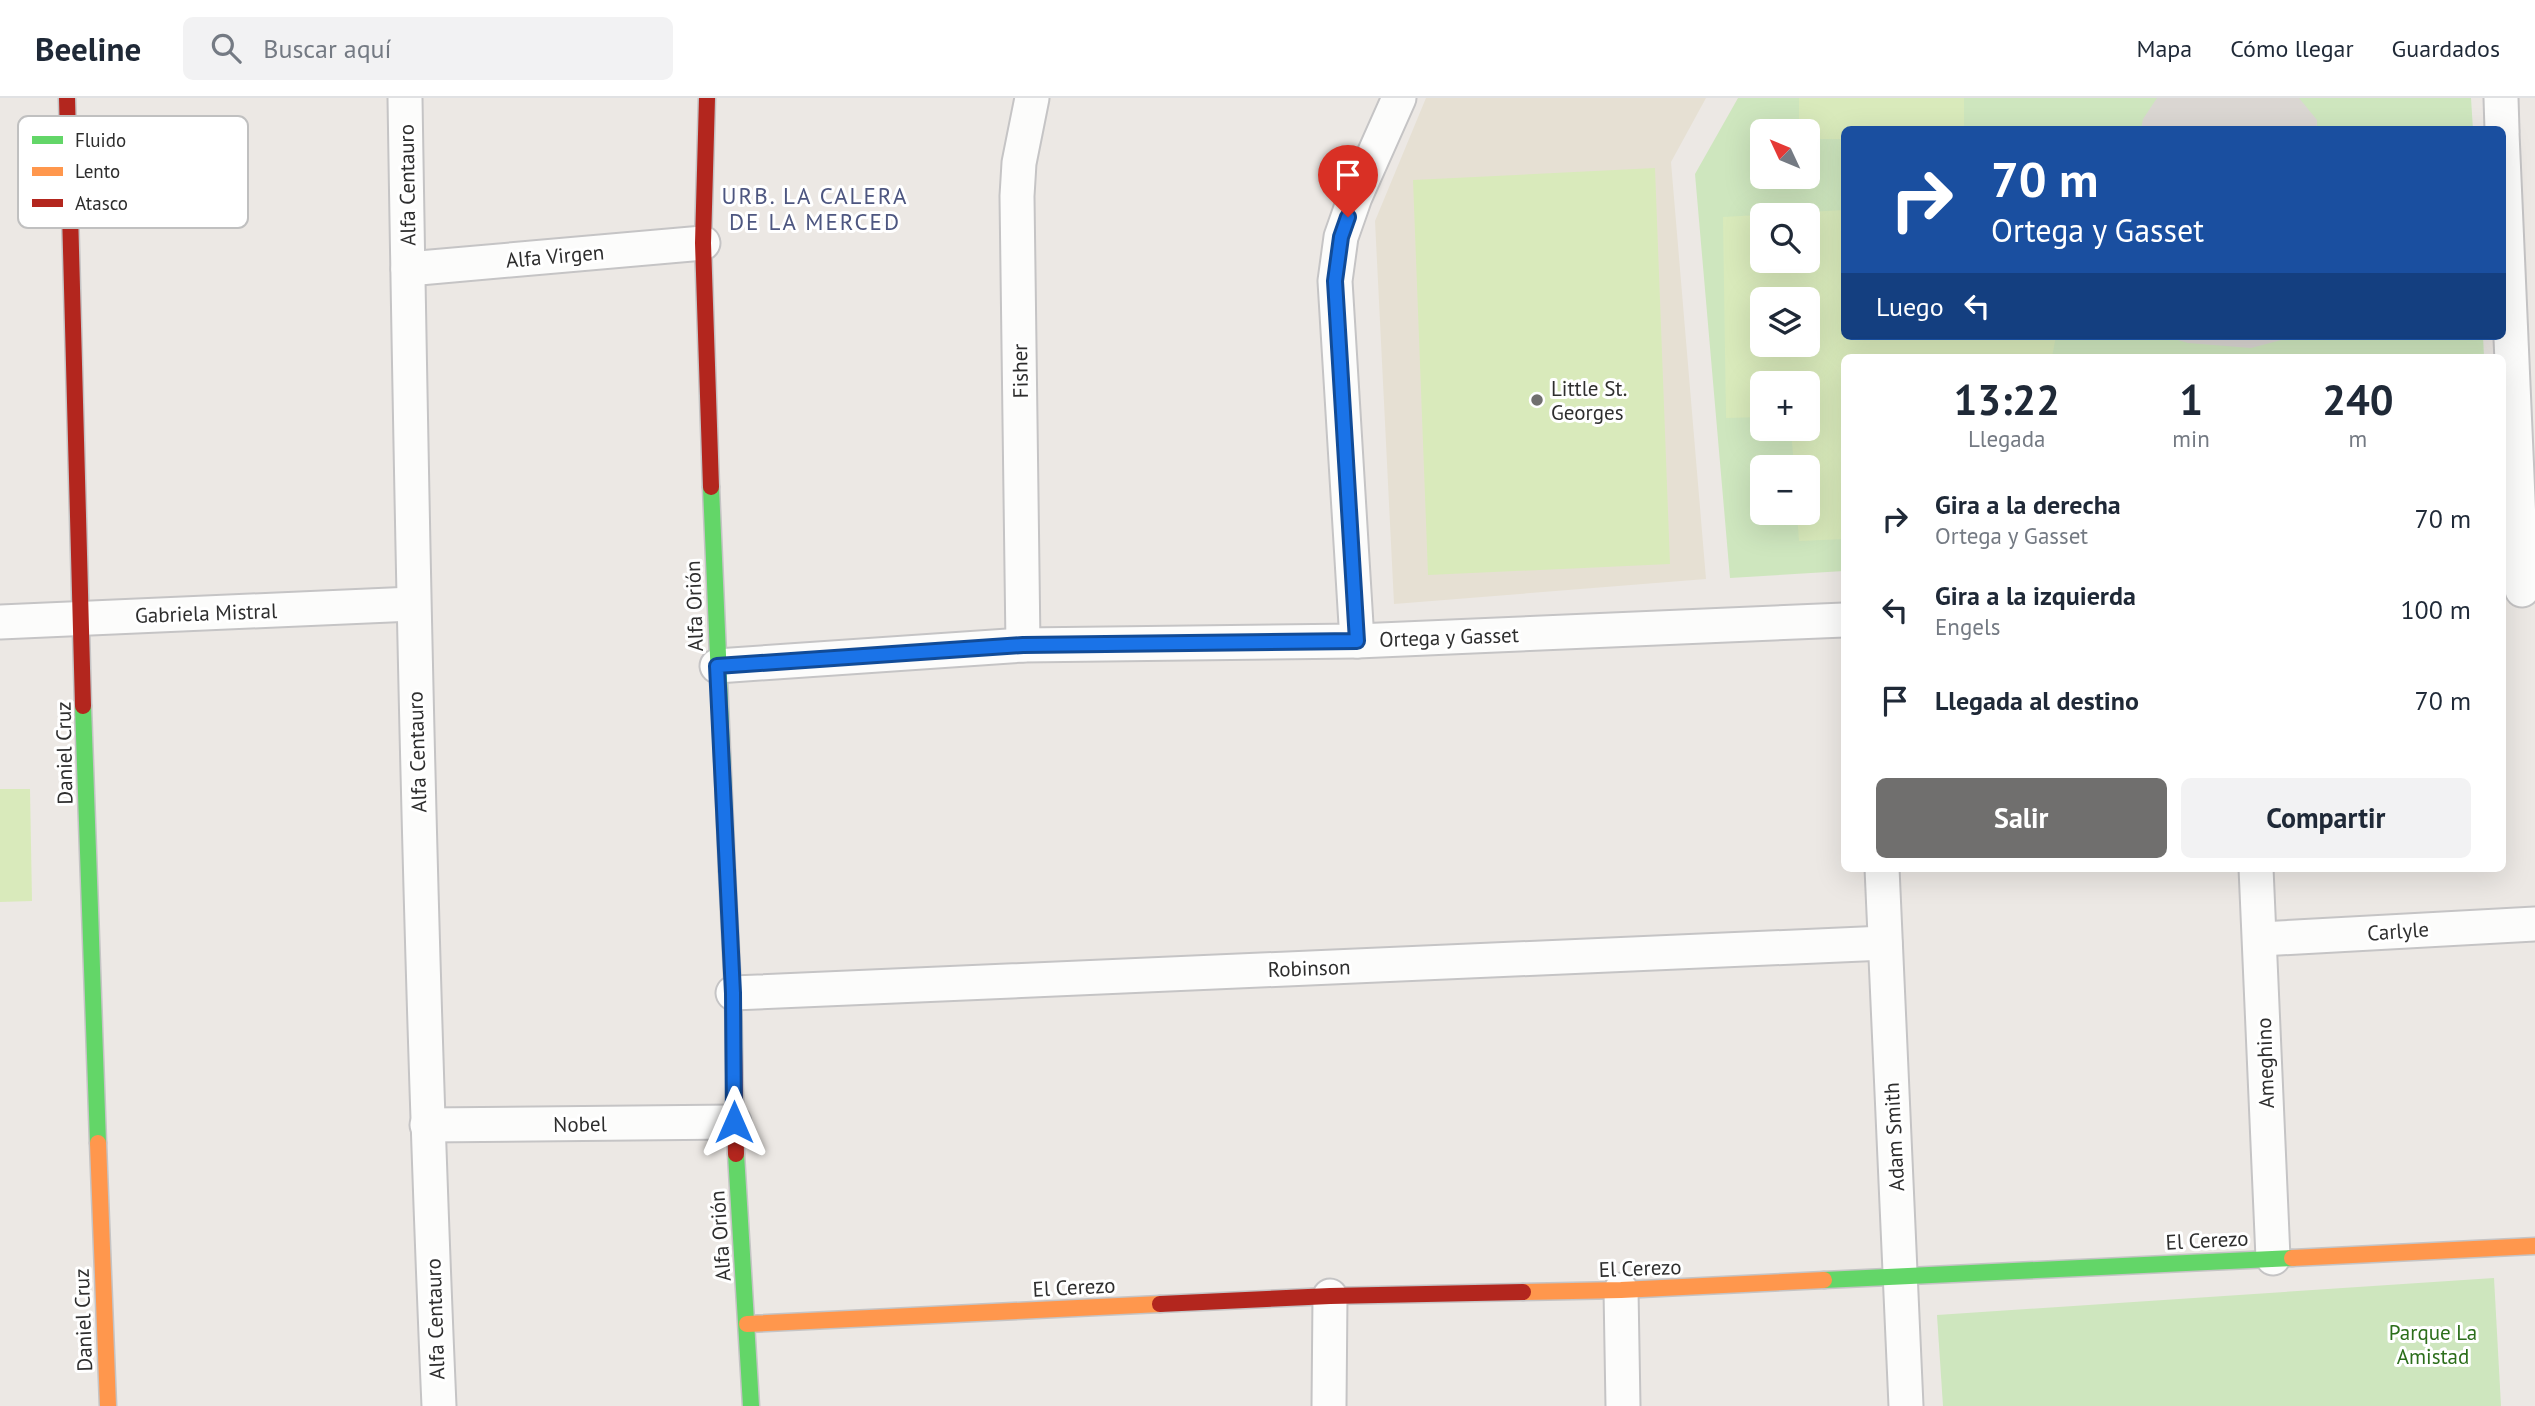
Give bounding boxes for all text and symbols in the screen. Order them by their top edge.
search box [183,17,673,80]
text: Beeline [35,27,141,70]
icon: search [207,29,245,67]
text: Buscar aquí [263,32,392,65]
text: Mapa [2136,33,2192,64]
text: Cómo llegar [2230,33,2354,64]
text: Guardados [2392,33,2500,64]
legend [18,116,248,228]
north arrow [1750,119,1820,189]
map controls [1750,119,1820,525]
street label: Alfa Centauro [392,124,422,246]
text: Fluido [75,128,126,152]
pin [1318,145,1378,217]
text: 70 m [1991,147,2098,211]
icon: right [1876,154,1967,245]
icon: arrive [1329,156,1367,194]
text: Lento [75,159,120,183]
district label: URB. LA CALERA DE LA MERCED [722,181,908,236]
text: Atasco [75,191,128,215]
button: search [1750,203,1820,273]
text: Ortega y Gasset [1991,209,2204,251]
street label: Alfa Virgen [505,238,605,274]
button: layers [1750,287,1820,357]
icon: left [1958,287,1996,325]
text: Luego [1876,290,1944,323]
street label: Fisher [1006,343,1034,399]
button: + [1750,371,1820,441]
text: 13:22 [1953,372,2060,427]
text: 1 [2179,372,2203,427]
text: 240 [2322,372,2394,427]
place label: Little St. Georges [1551,375,1627,426]
marker: Little St. Georges [1529,392,1545,408]
text: Llegada [1968,424,2045,453]
text: min [2172,424,2210,453]
text: m [2349,424,2367,453]
button: − [1750,455,1820,525]
text: Gira a la derecha [1935,488,2121,521]
icon: right [1876,500,1914,538]
text: 70 m [2415,502,2471,535]
text: Ortega y Gasset [1935,521,2088,550]
street label: Alfa Orión [679,560,709,652]
text: Gira a la izquierda [1935,579,2136,612]
icon: left [1876,591,1914,629]
text: 100 m [2400,593,2471,626]
street label: Gabriela Mistral [135,597,277,629]
text: Engels [1935,612,2000,641]
street label: Ortega y Gasset [1379,621,1519,653]
icon: arrive [1876,682,1914,720]
text: Llegada al destino [1935,684,2139,717]
text: 70 m [2415,684,2471,717]
street label: Alfa Centauro [401,691,433,813]
street label: Daniel Cruz [50,701,78,805]
button: Salir [1876,778,2167,858]
button: Compartir [2181,778,2471,858]
street label: Carlyle [2366,915,2430,947]
street label: Robinson [1267,953,1351,983]
street label: Ameghino [2250,1017,2280,1109]
street label: Adam Smith [1878,1082,1910,1192]
position arrow [697,1085,771,1159]
street label: Nobel [553,1110,607,1138]
street label: Alfa Orión [703,1190,737,1282]
street label: El Cerezo [2165,1224,2249,1256]
street label: El Cerezo [1598,1253,1682,1283]
street label: Alfa Centauro [419,1258,451,1380]
street label: Daniel Cruz [68,1268,98,1372]
street label: El Cerezo [1032,1271,1116,1303]
park label: Parque La Amistad [2389,1319,2477,1370]

